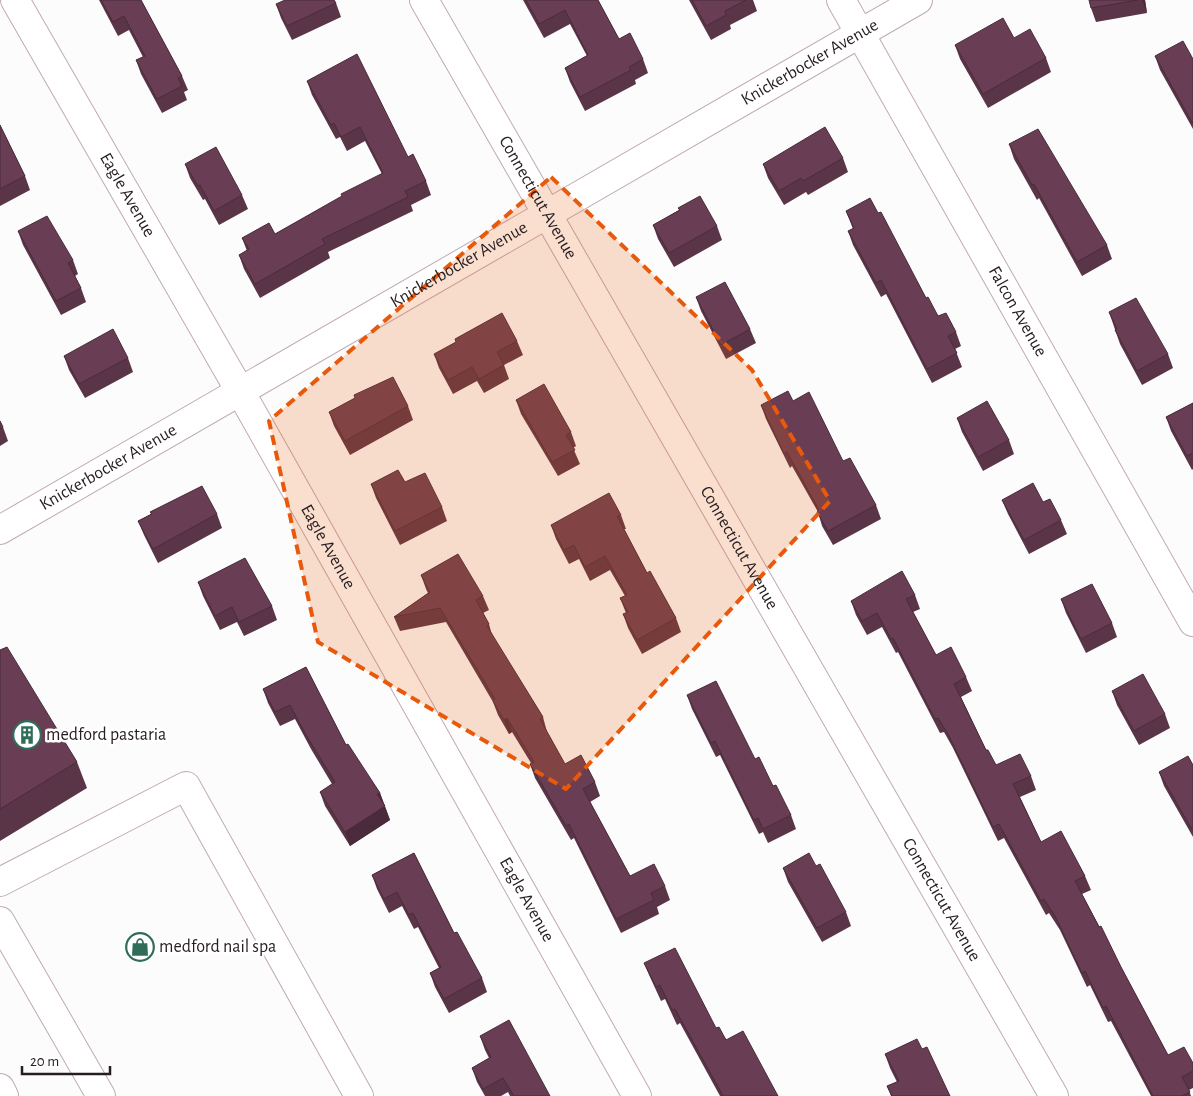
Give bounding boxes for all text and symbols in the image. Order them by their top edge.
street label: Knickerbocker Avenue [738,16,881,109]
street label: Connecticut Avenue [495,133,580,262]
street label: Eagle Avenue [96,150,158,240]
street label: Knickerbocker Avenue [387,218,531,312]
street label: Falcon Avenue [985,263,1050,360]
street label: Knickerbocker Avenue [37,421,180,514]
street label: Connecticut Avenue [697,483,781,613]
street label: Eagle Avenue [297,502,359,592]
building icon: medford pastaria [12,720,42,750]
place label: medford pastaria [46,726,166,744]
street label: Connecticut Avenue [899,835,984,965]
street label: Eagle Avenue [496,855,557,945]
shop icon: medford nail spa [125,932,155,962]
place label: medford nail spa [159,938,276,956]
scale bar [22,1044,110,1076]
text: 20 m [30,1054,59,1069]

